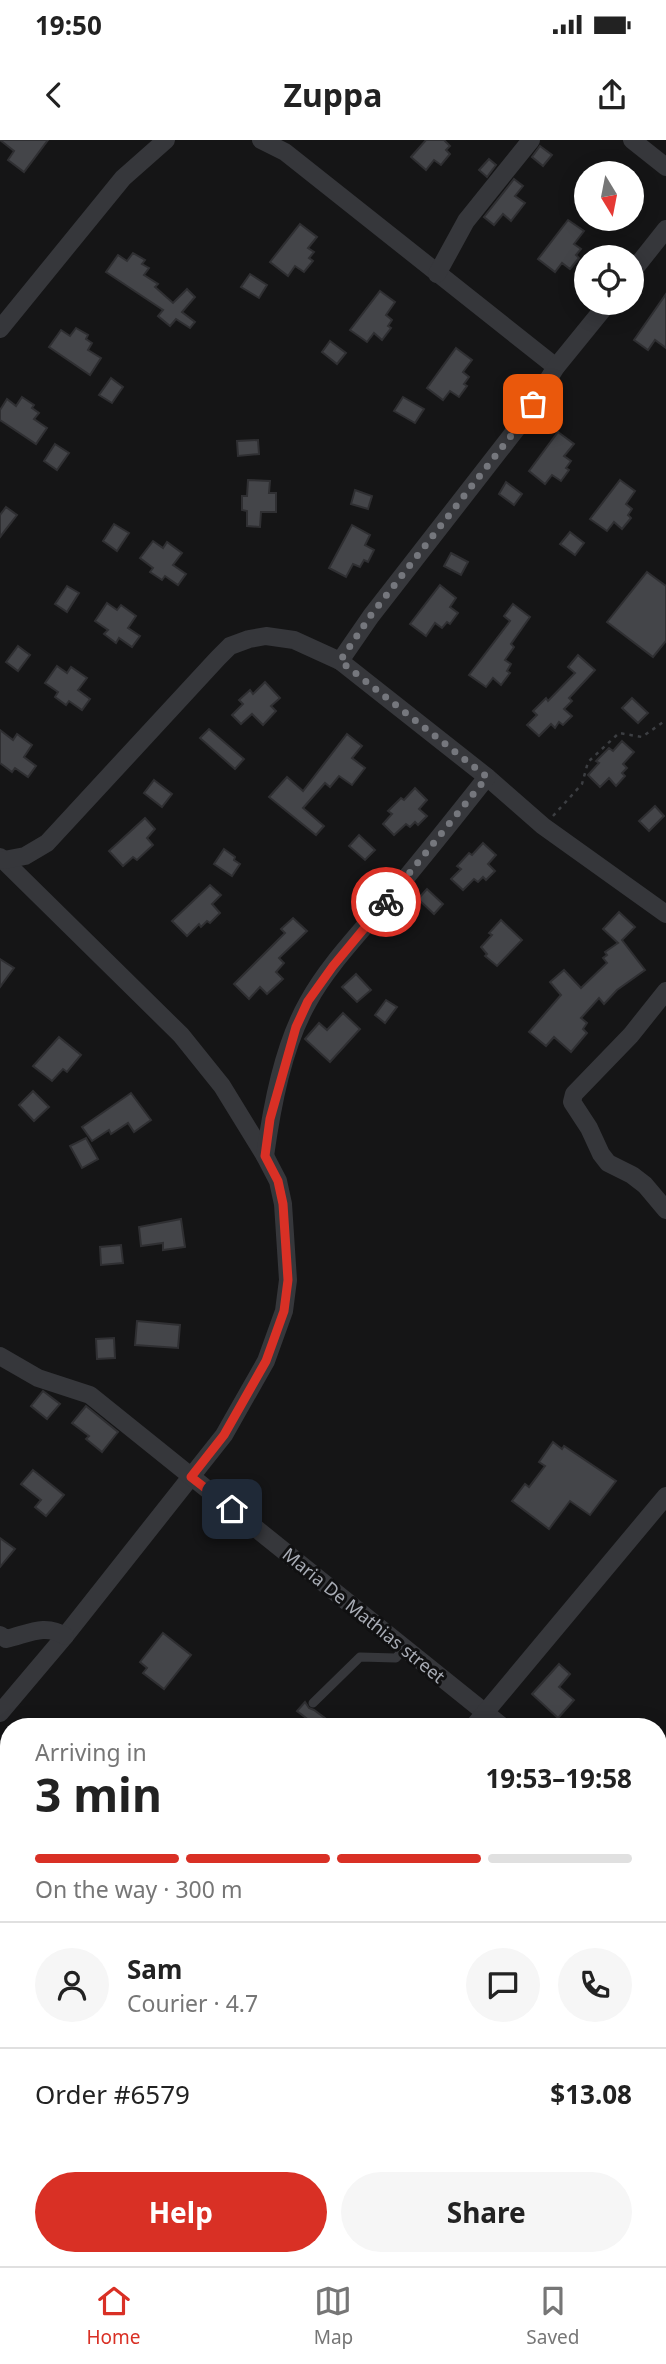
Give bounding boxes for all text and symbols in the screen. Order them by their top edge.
text: 19:50 [35,7,102,43]
text: Zuppa [284,73,382,116]
icon: back [35,76,73,114]
icon: share [593,76,631,114]
north arrow [574,161,644,231]
map controls [574,161,644,315]
button: locate [574,245,644,315]
pin [503,374,563,434]
icon: bag [514,385,552,423]
courier [351,867,421,937]
icon: bike [367,883,405,921]
pin [202,1479,262,1539]
icon: home [213,1490,251,1528]
street label: Maria De Mathias street [278,1542,451,1688]
text: Arriving in [35,1736,147,1768]
text: 19:53–19:58 [485,1760,632,1796]
text: 3 min [35,1763,162,1825]
text: On the way · 300 m [35,1873,242,1905]
button: person [35,1948,109,2022]
button: chat [466,1948,540,2022]
button: phone [558,1948,632,2022]
text: Sam [127,1951,182,1987]
text: Courier · 4.7 [127,1987,258,2019]
text: Order #6579 [35,2076,190,2112]
text: $13.08 [550,2076,632,2112]
button: Help [35,2172,327,2252]
button: Share [341,2172,632,2252]
tab: Home [87,2282,141,2350]
tab: Map [314,2282,353,2350]
tab: Saved [526,2282,579,2350]

